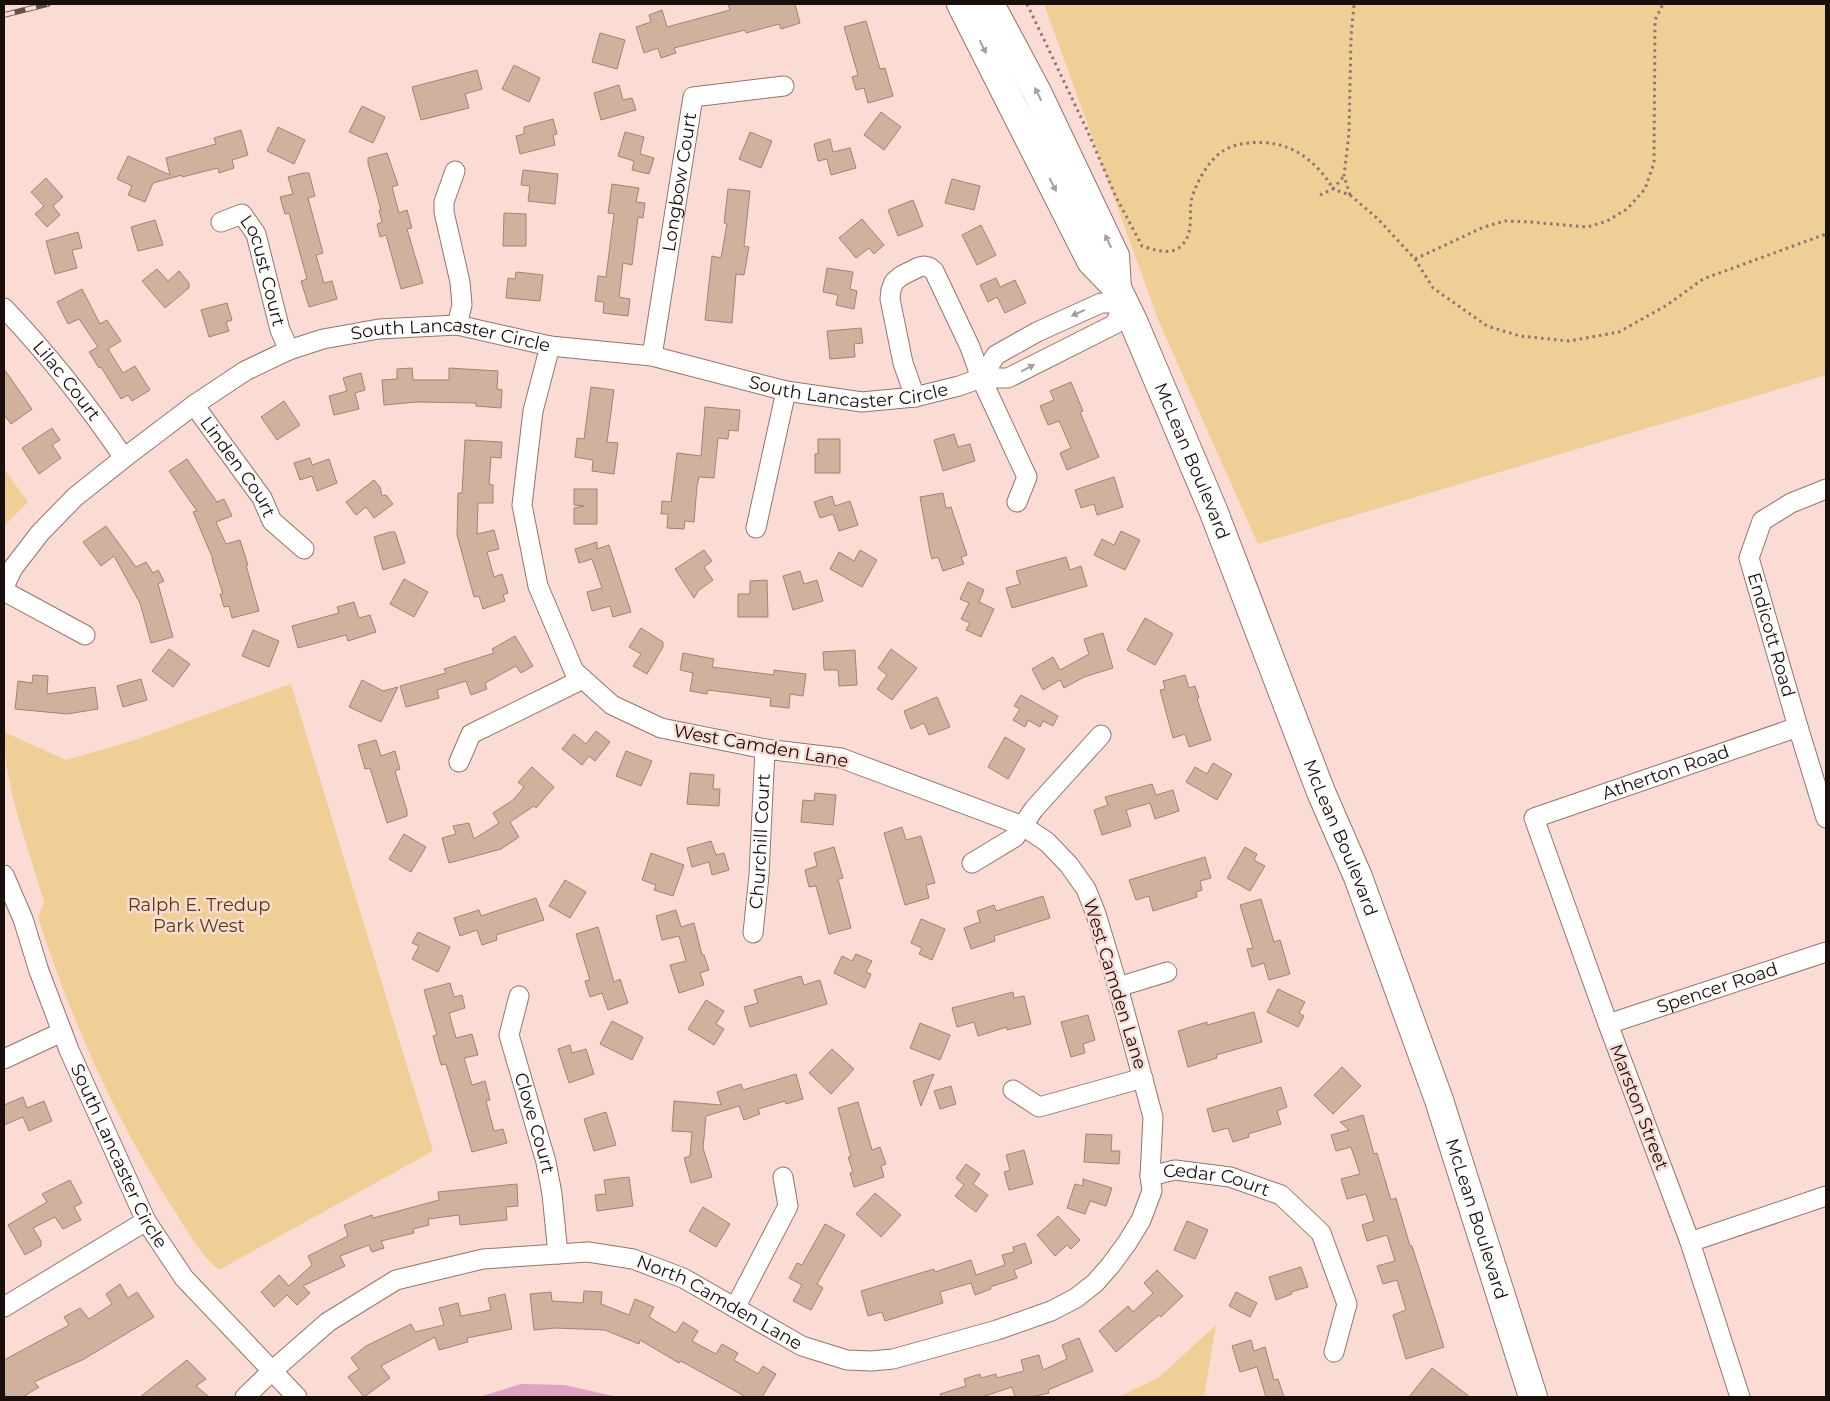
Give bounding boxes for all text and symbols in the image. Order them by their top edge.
one-way arrow [979,40,987,54]
one-way arrow [1034,87,1042,101]
street label: Longbow Court [658,111,701,253]
one-way arrow [1049,178,1057,192]
street label: Locust Court [235,211,290,329]
one-way arrow [1103,234,1111,248]
one-way arrow [1071,310,1085,318]
street label: South Lancaster Circle [349,313,552,357]
street label: Lilac Court [28,336,105,425]
one-way arrow [1020,364,1035,372]
street label: South Lancaster Circle [747,371,951,413]
street label: McLean Boulevard [1149,379,1234,542]
street label: Linden Court [195,412,280,521]
street label: Endicott Road [1743,570,1800,700]
street label: West Camden Lane [672,720,850,772]
street label: Atherton Road [1599,741,1732,805]
street label: McLean Boulevard [1298,756,1382,919]
street label: Churchill Court [745,773,775,910]
park label: Ralph E. Tredup Park West [128,894,270,937]
street label: West Camden Lane [1079,896,1151,1072]
street label: Spencer Road [1654,958,1781,1018]
street label: Marston Street [1605,1041,1673,1173]
street label: South Lancaster Circle [66,1060,172,1253]
street label: Clove Court [510,1070,559,1175]
street label: McLean Boulevard [1441,1136,1512,1302]
street label: Cedar Court [1161,1159,1272,1201]
street label: North Camden Lane [634,1250,806,1355]

